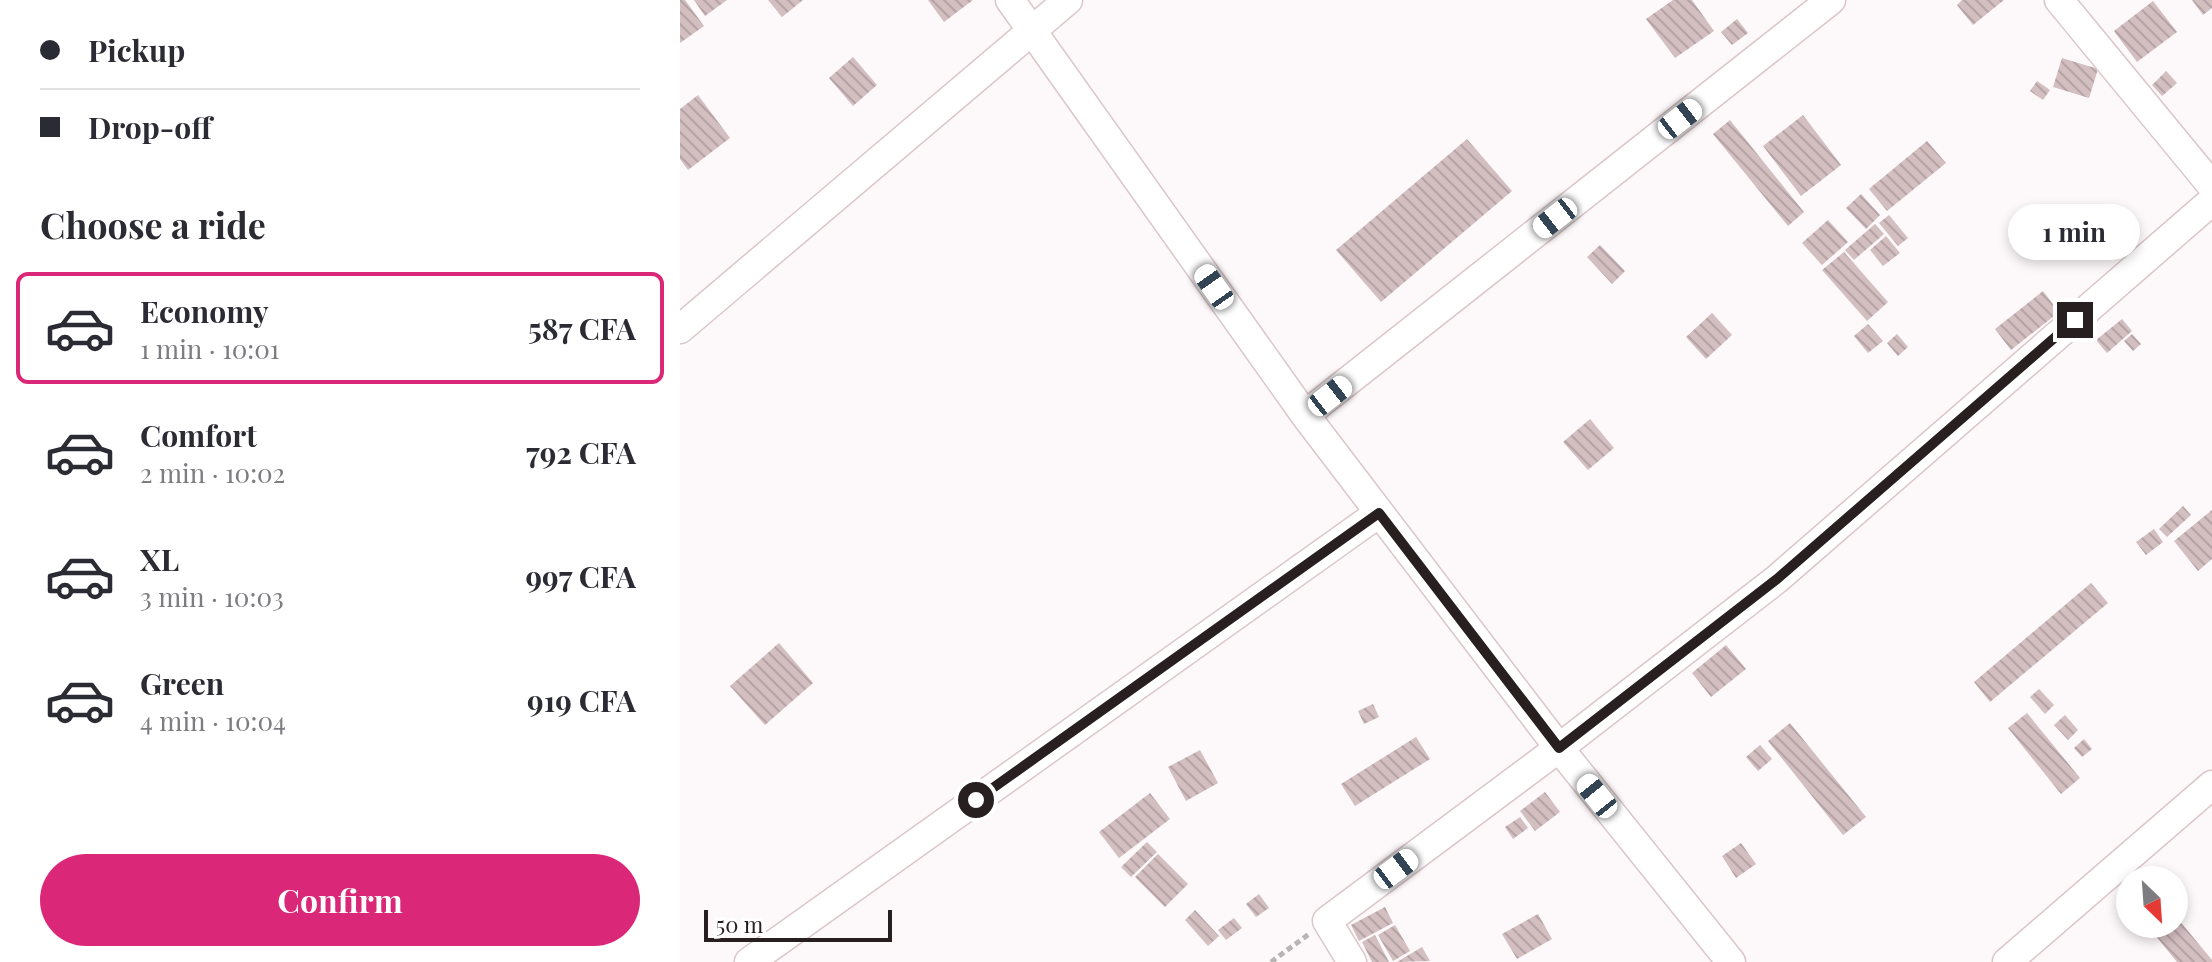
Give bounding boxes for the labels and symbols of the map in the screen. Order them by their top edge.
car [1654,95,1706,143]
car [1529,194,1581,242]
callout: 1 min [2009,204,2141,260]
car [1190,260,1238,314]
route end [2057,302,2093,338]
car [1304,372,1356,420]
car [1573,770,1621,822]
route start [958,782,994,818]
car [1370,845,1422,893]
north arrow [2116,866,2188,938]
scale bar [704,906,892,942]

